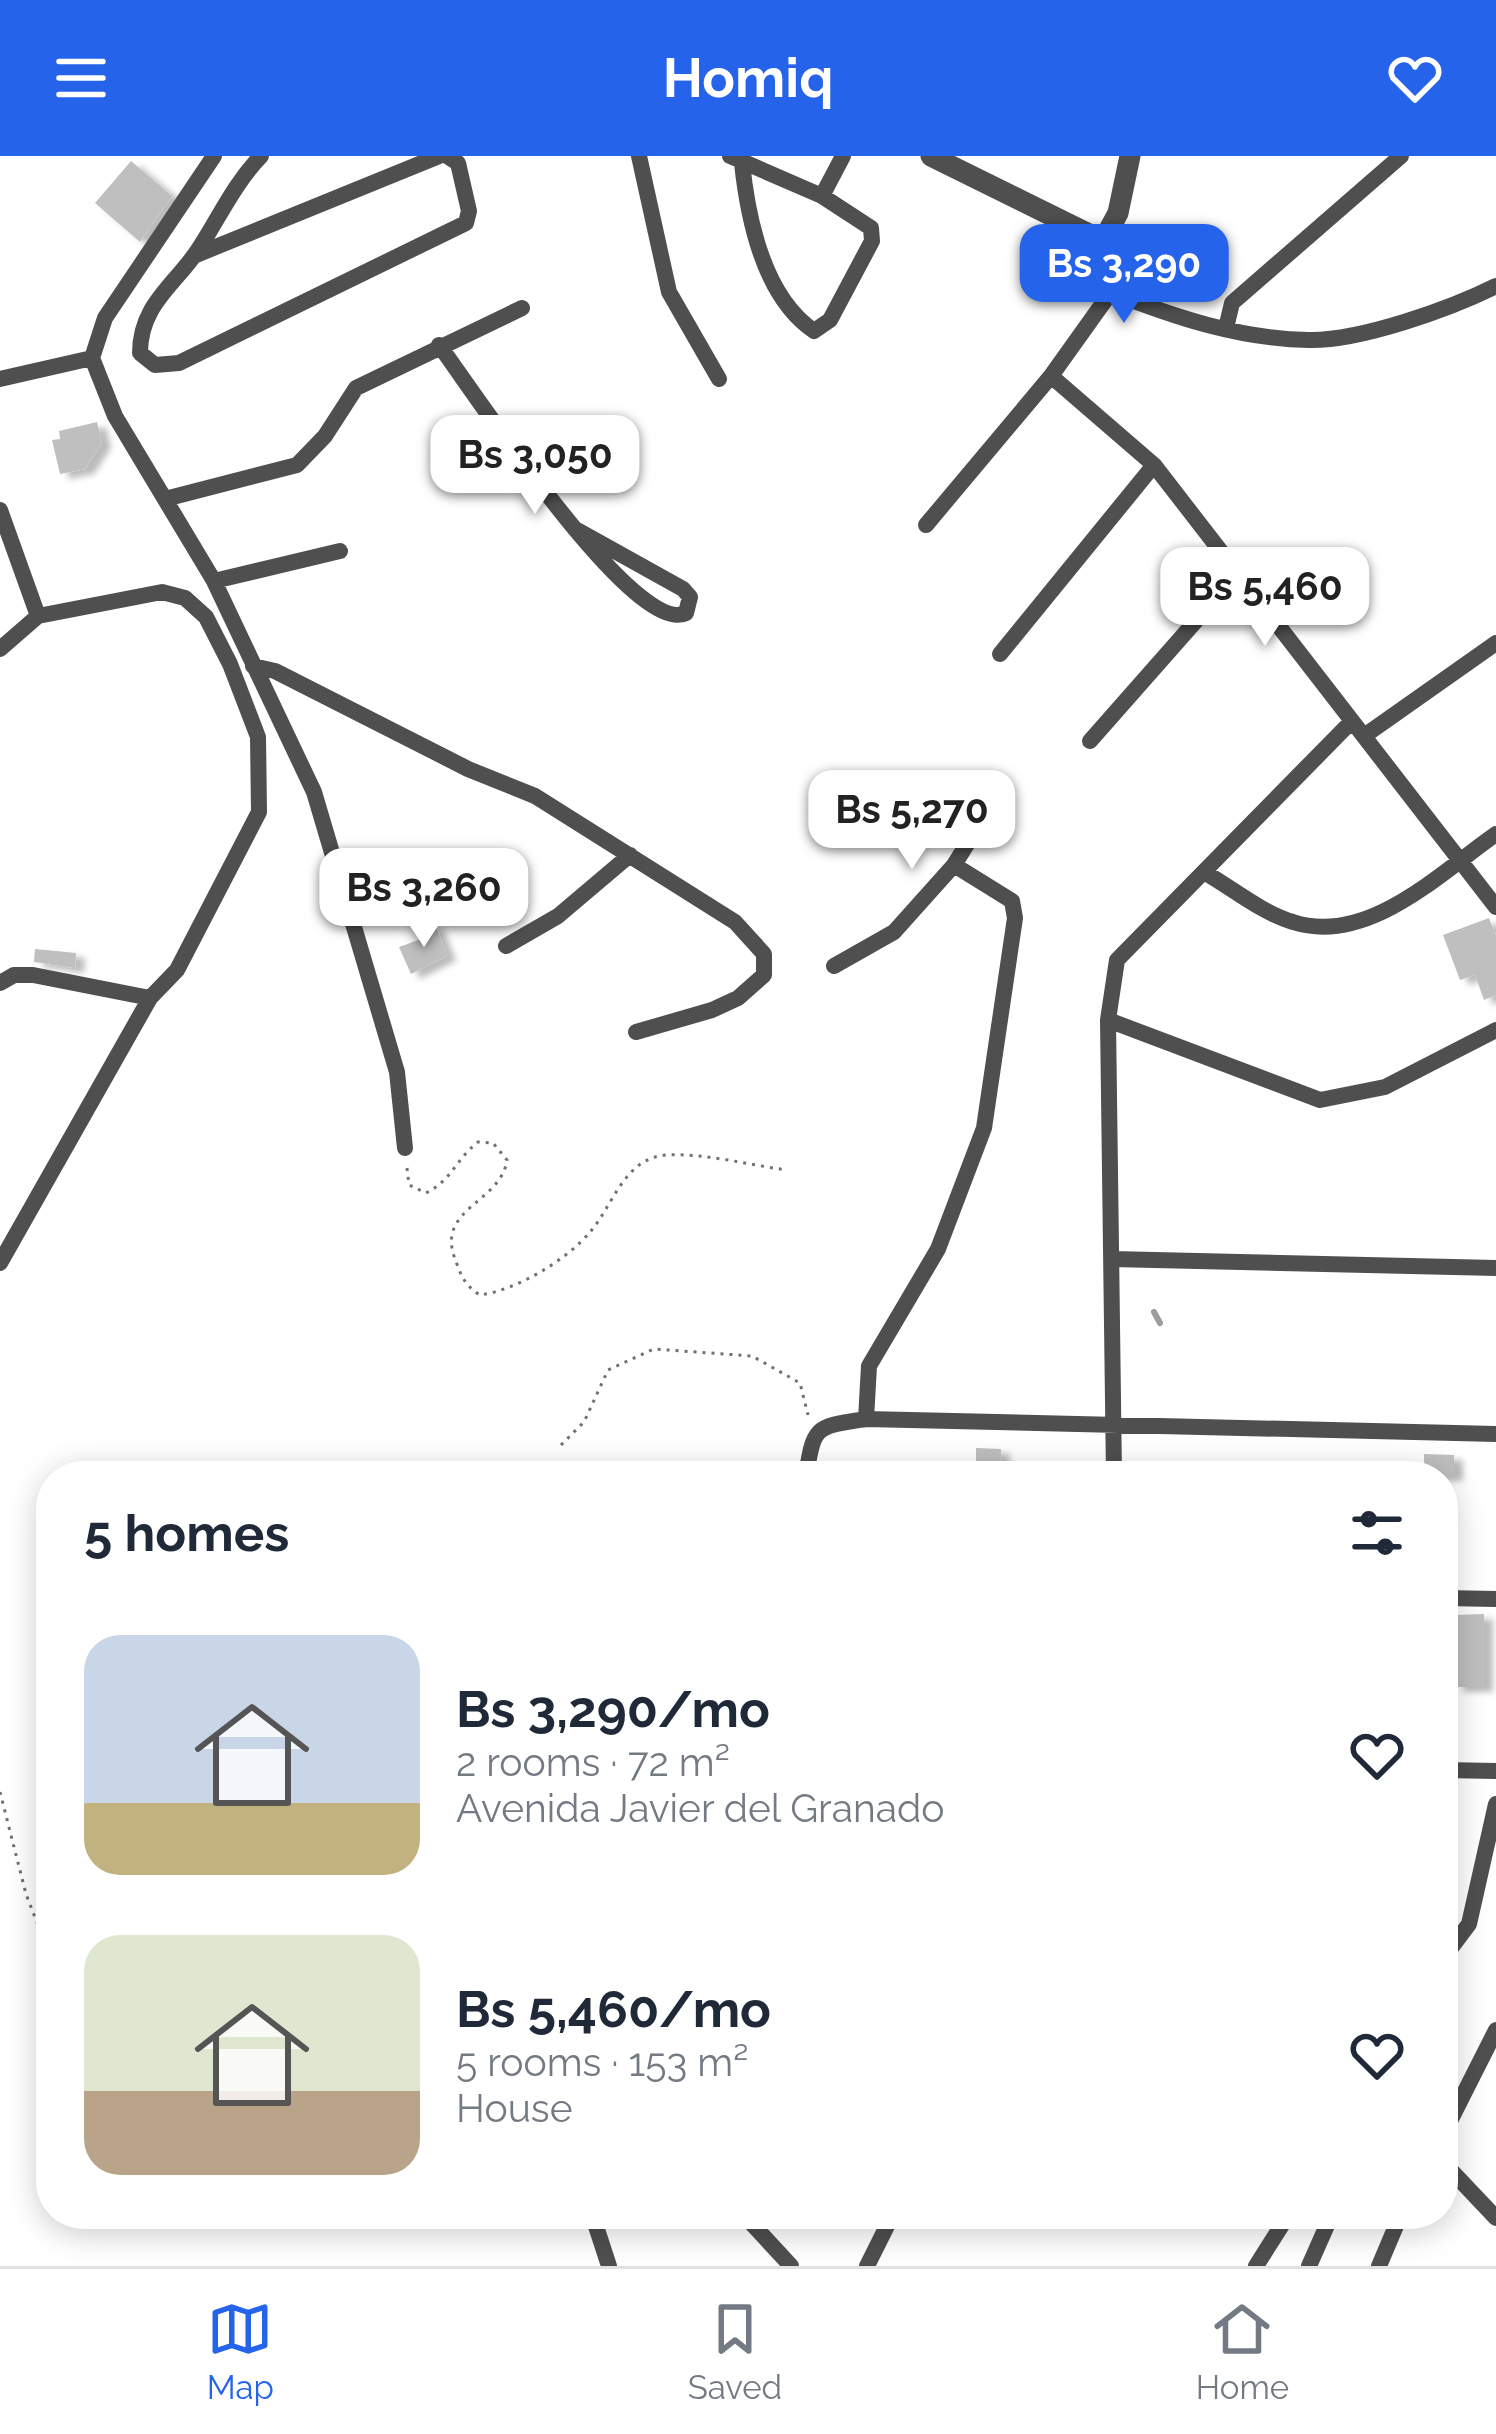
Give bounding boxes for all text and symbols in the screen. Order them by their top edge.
icon: menu [48,45,114,111]
icon: heart [1382,45,1448,111]
text: Homiq [663,46,833,110]
pin: Bs 3,290 [1000,224,1248,326]
text: Bs 3,290 [1047,240,1201,286]
pin: Bs 3,050 [411,415,659,517]
text: Bs 3,050 [457,431,613,477]
pin: Bs 5,460 [1141,547,1389,649]
text: Bs 5,460 [1187,563,1343,609]
pin: Bs 5,270 [788,770,1036,872]
text: Bs 5,270 [835,786,989,832]
pin: Bs 3,260 [300,848,548,950]
text: Bs 3,260 [346,864,502,910]
icon: filters [1344,1500,1410,1566]
text: 5 homes [84,1503,289,1563]
text: Bs 3,290/mo [456,1679,770,1739]
icon: home [180,1683,324,1827]
icon: heart [1344,1722,1410,1788]
text: 2 rooms · 72 m² [456,1739,730,1785]
text: Avenida Javier del Granado [456,1785,944,1831]
text: Bs 5,460/mo [456,1979,771,2039]
icon: home [180,1983,324,2127]
icon: heart [1344,2022,1410,2088]
text: 5 rooms · 153 m² [456,2039,748,2085]
text: House [456,2085,573,2131]
tab: Map [207,2296,274,2407]
tab: Saved [688,2296,782,2407]
tab: Home [1196,2296,1289,2407]

